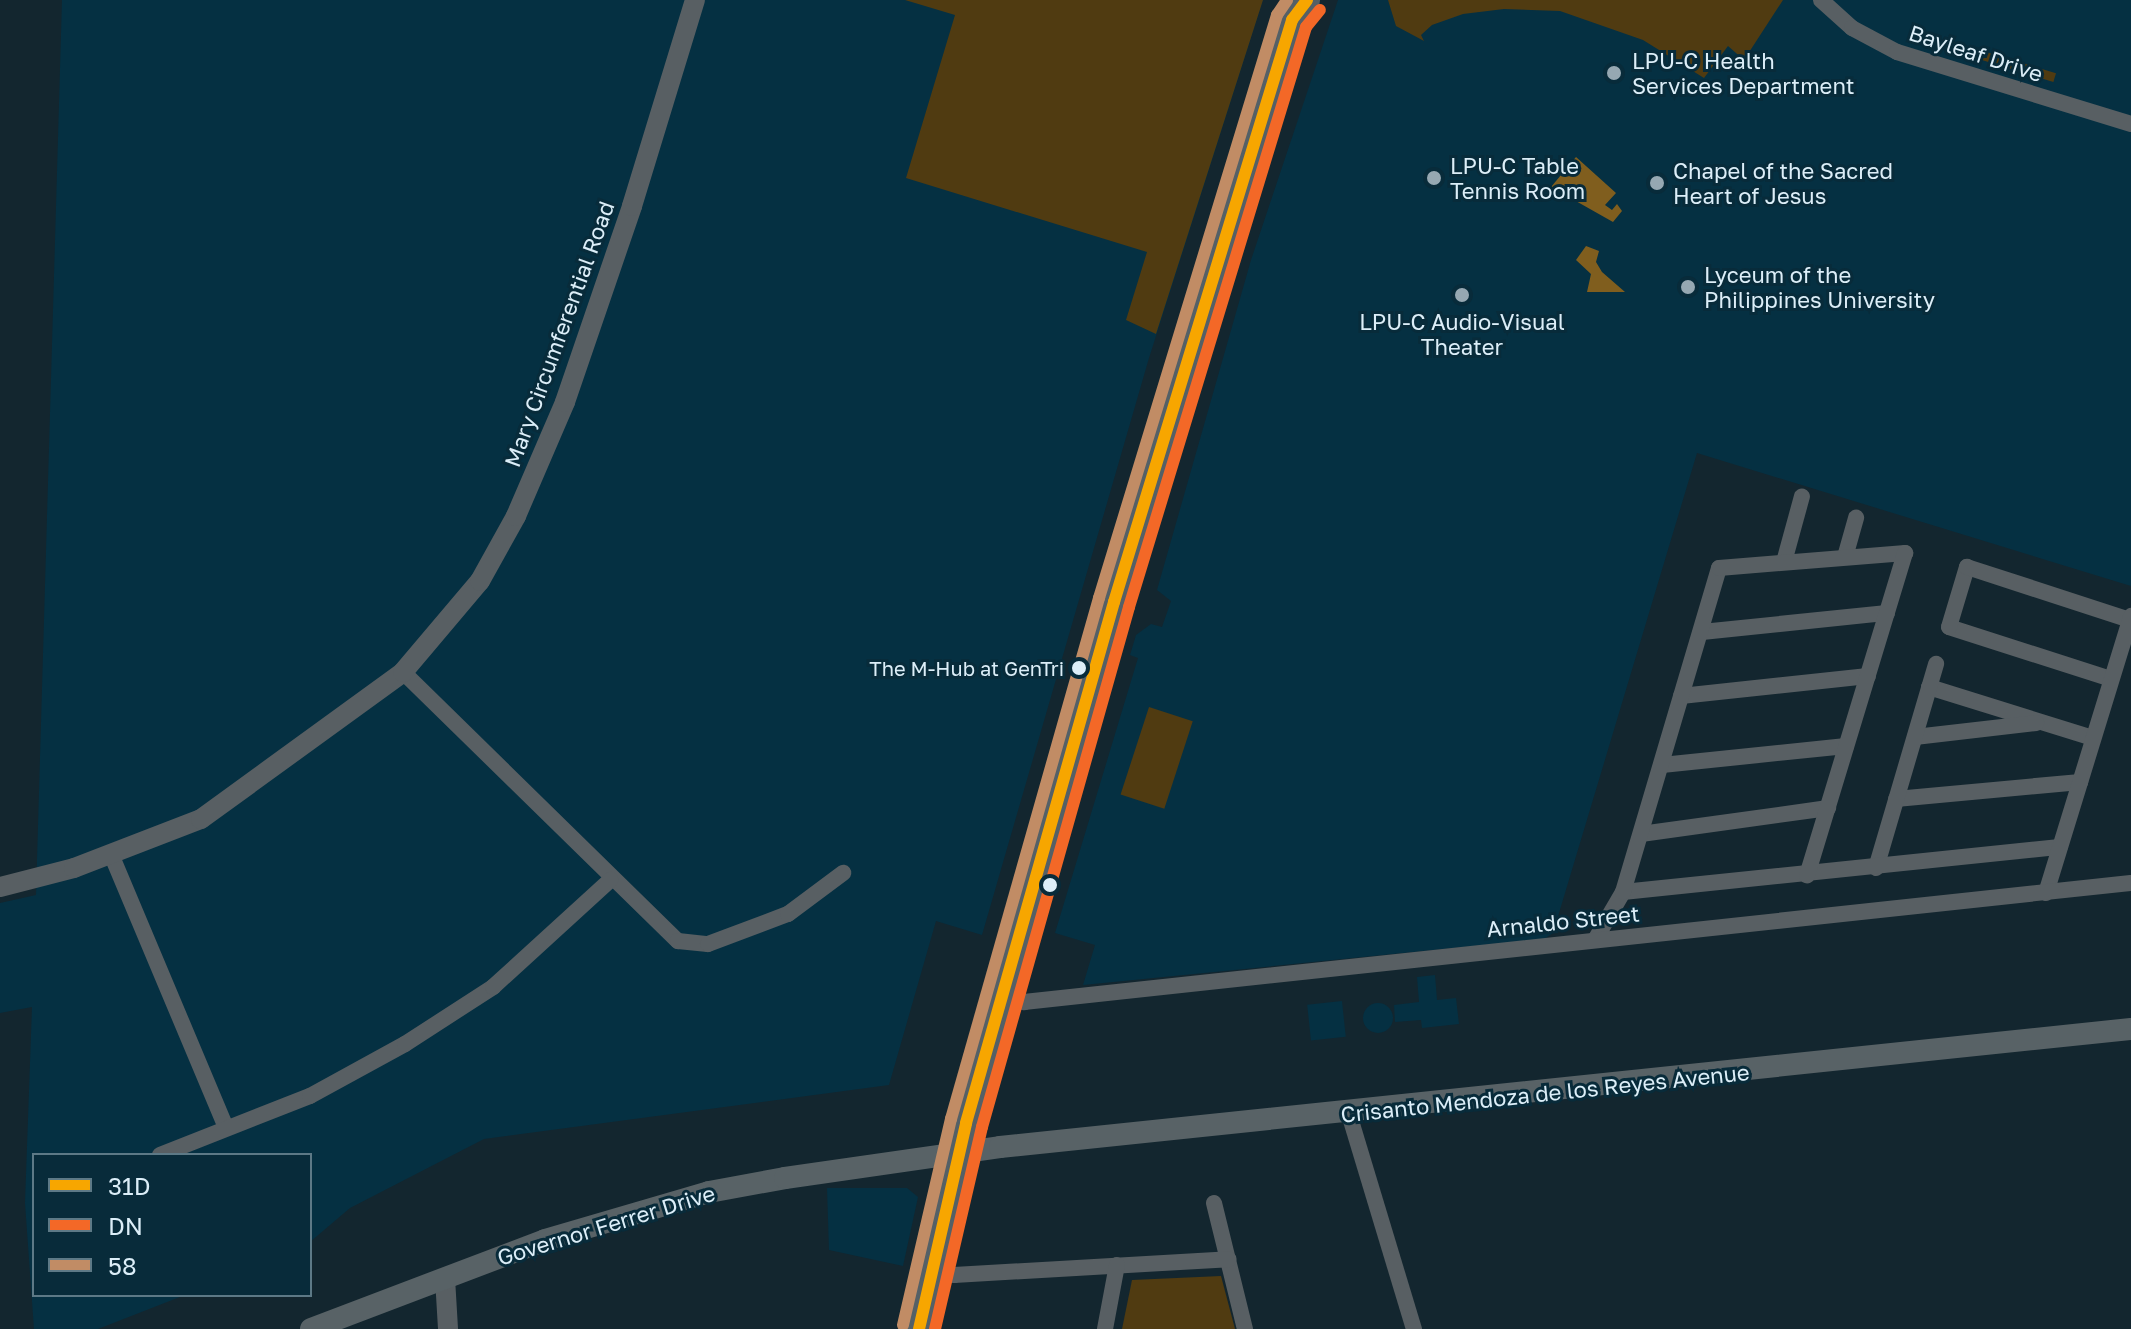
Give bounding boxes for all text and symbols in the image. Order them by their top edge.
street label: Bayleaf Drive [1906,19,2046,87]
place label: LPU-C Health Services Department [1632,47,1854,98]
marker: LPU-C Health Services Department [1603,62,1625,84]
place label: LPU-C Table Tennis Room [1450,152,1585,204]
place label: Chapel of the Sacred Heart of Jesus [1673,157,1893,208]
marker: LPU-C Table Tennis Room [1425,169,1443,187]
marker: Chapel of the Sacred Heart of Jesus [1648,174,1666,192]
street label: Mary Circumferential Road [499,197,619,471]
place label: Lyceum of the Philippines University [1704,261,1935,312]
marker: Lyceum of the Philippines University [1679,278,1697,296]
marker: LPU-C Audio-Visual Theater [1453,286,1471,304]
place label: LPU-C Audio-Visual Theater [1359,308,1565,360]
place label: The M-Hub at GenTri [869,656,1064,680]
marker: The M-Hub at GenTri [1071,660,1087,676]
unlabelled marker [1042,877,1058,893]
street label: Arnaldo Street [1485,900,1641,942]
street label: Crisanto Mendoza de los Reyes Avenue [1339,1058,1751,1128]
legend [32,1153,312,1297]
text: 31D [108,1171,150,1200]
street label: Governor Ferrer Drive [494,1179,718,1271]
text: DN [108,1211,143,1240]
text: 58 [108,1251,137,1280]

